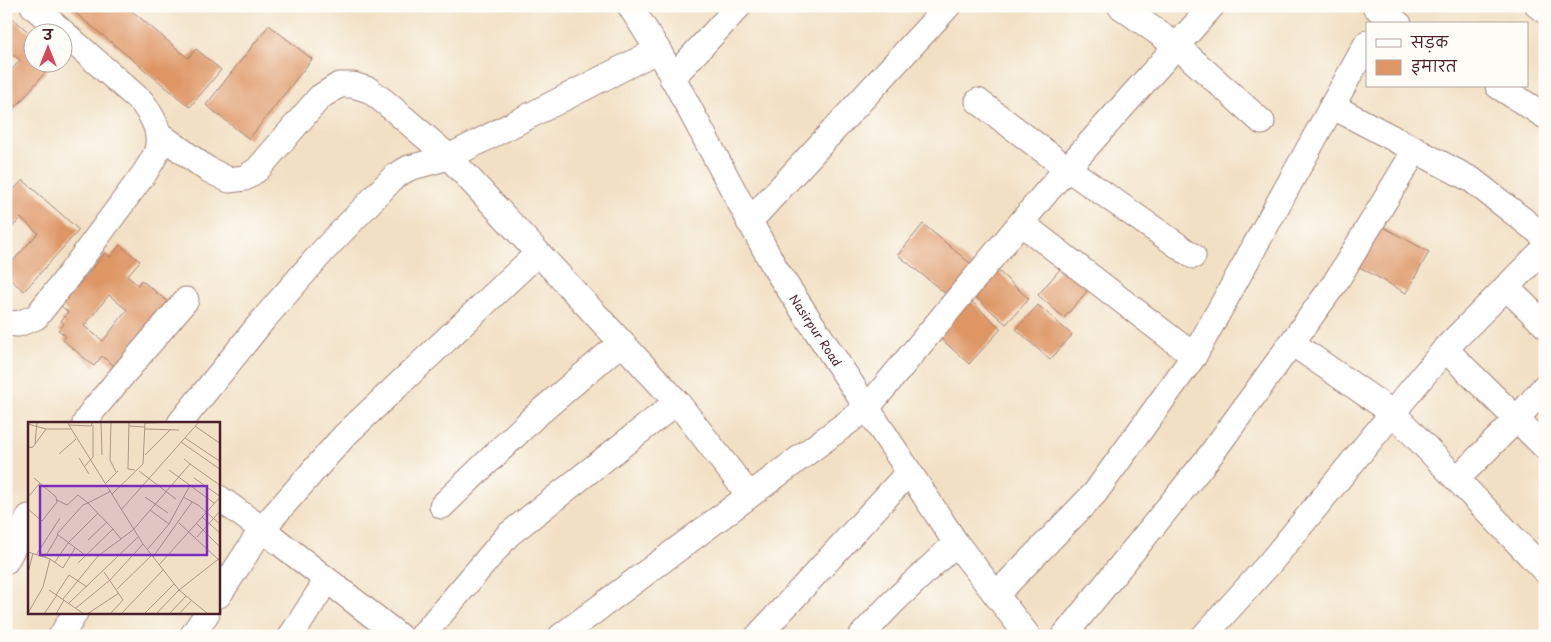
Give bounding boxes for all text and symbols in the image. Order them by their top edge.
north arrow [22,22,72,72]
legend [1366,22,1528,88]
text: उ [41,24,54,45]
text: सड़क [1410,30,1449,53]
text: इमारत [1411,54,1458,77]
street label: Nasirpur Road [786,290,846,370]
inset map [28,422,220,614]

